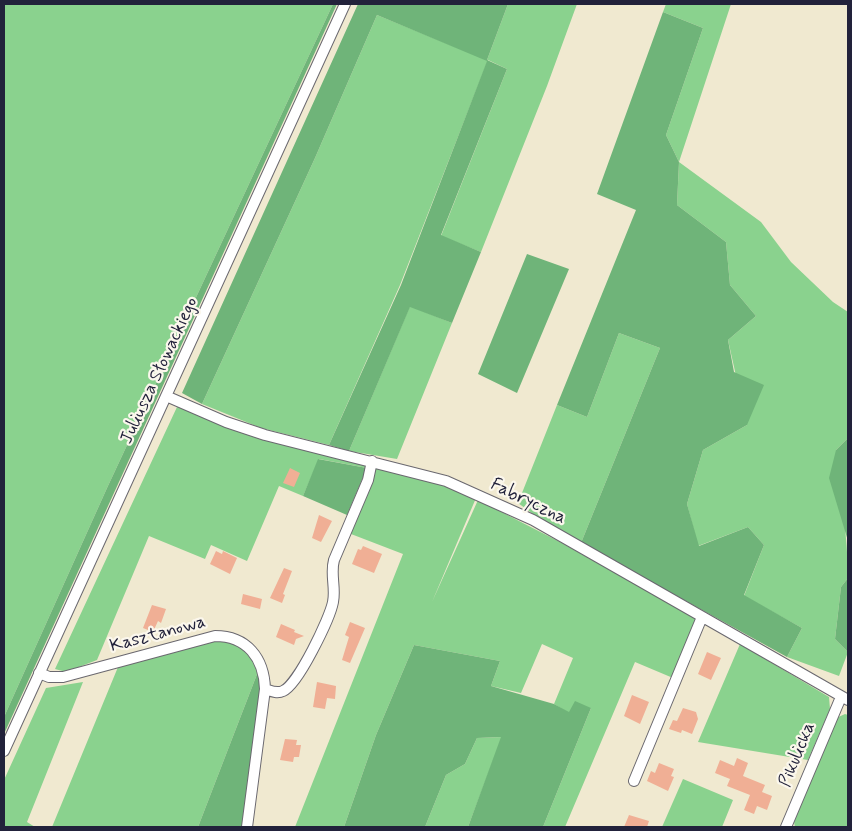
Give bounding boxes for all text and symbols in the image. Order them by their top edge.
street label: Juliusza Słowackiego [117,294,203,448]
street label: Fabryczna [487,474,569,530]
street label: Kasztanowa [108,612,208,658]
street label: Pikulicka [775,719,821,791]

